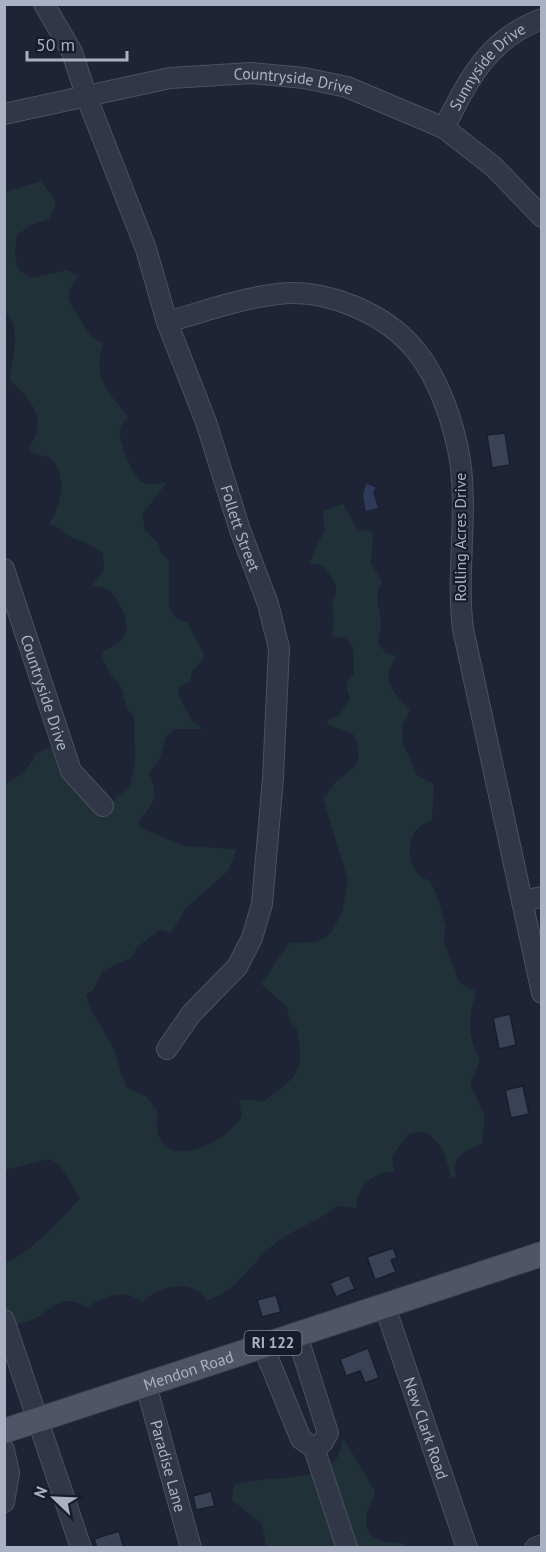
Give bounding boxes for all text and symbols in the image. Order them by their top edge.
street label: Sunnyside Drive [445,18,529,114]
scale bar [27,24,128,62]
text: 50 m [36,33,75,56]
street label: Countryside Drive [233,63,357,99]
street label: Rolling Acres Drive [450,473,470,601]
street label: Follett Street [216,482,265,575]
street label: Countryside Drive [16,632,73,753]
road number: RI 122 [244,1331,302,1355]
street label: Mendon Road [141,1346,236,1395]
street label: New Clark Road [400,1374,453,1482]
street label: Paradise Lane [146,1418,191,1514]
north arrow [24,1468,84,1528]
text: N [29,1483,51,1501]

